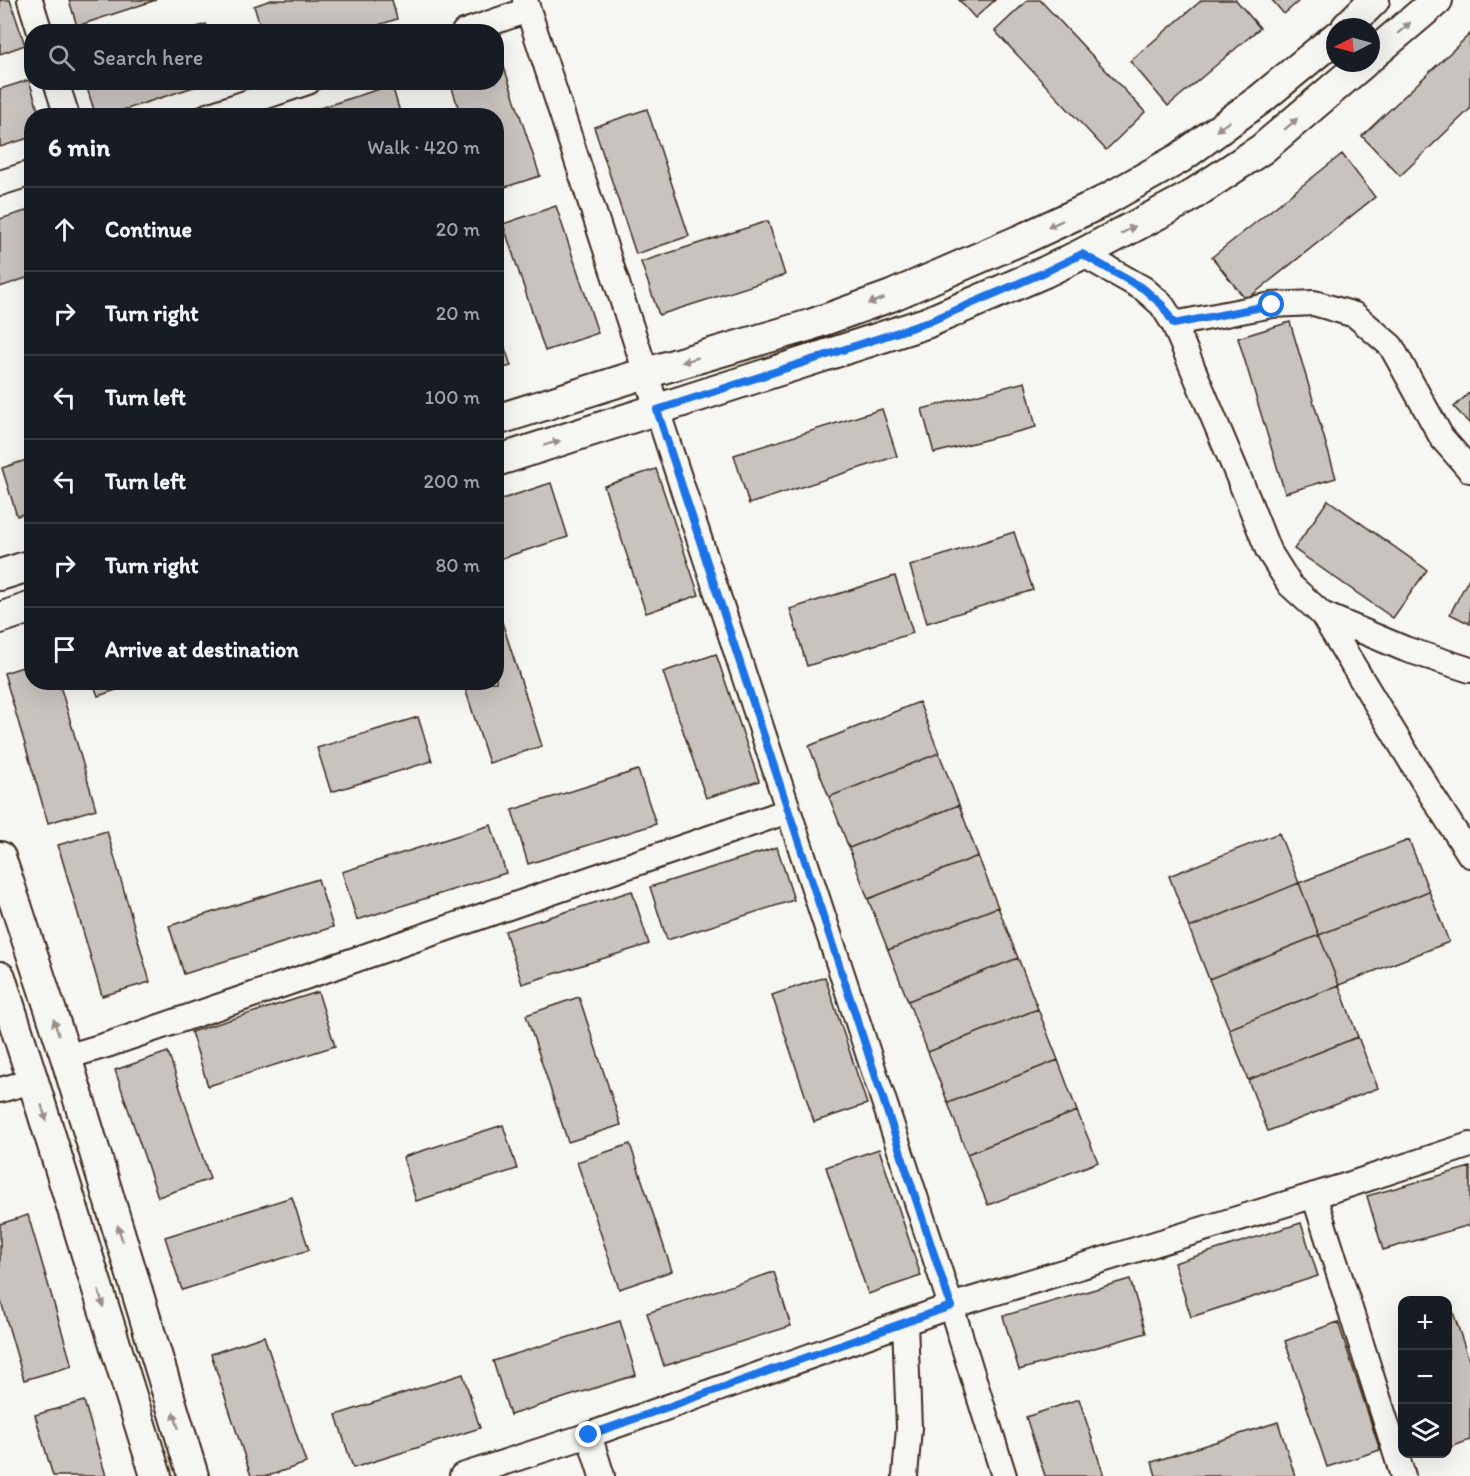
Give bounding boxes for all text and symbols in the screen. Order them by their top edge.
north arrow [1326,18,1380,72]
one-way arrow [1396,22,1411,35]
search box [24,24,504,90]
icon: search [45,41,78,74]
text: Search here [93,44,203,71]
one-way arrow [1283,118,1299,131]
one-way arrow [1216,120,1231,132]
text: 6 min [48,131,110,163]
text: Walk · 420 m [367,135,480,159]
icon: ahead [48,213,81,246]
text: Continue [105,216,192,243]
text: 20 m [436,217,480,241]
one-way arrow [1046,220,1063,229]
one-way arrow [1120,225,1137,235]
route start [1258,291,1284,317]
one-way arrow [867,296,885,306]
icon: right [48,297,81,330]
text: Turn right [105,300,199,327]
text: 20 m [436,301,480,325]
one-way arrow [681,356,699,365]
icon: left [48,381,81,414]
text: Turn left [105,384,186,411]
text: 100 m [425,385,480,409]
one-way arrow [543,438,561,447]
icon: left [48,465,81,498]
text: Turn left [105,468,186,495]
text: 200 m [424,469,480,493]
icon: right [48,549,81,582]
text: Turn right [105,552,199,579]
text: 80 m [435,553,480,577]
icon: arrive [48,633,81,666]
text: Arrive at destination [105,636,299,663]
one-way arrow [51,1018,61,1036]
one-way arrow [39,1104,49,1122]
one-way arrow [115,1224,124,1242]
one-way arrow [97,1290,106,1308]
map controls [1398,1296,1452,1458]
button: + [1398,1296,1452,1350]
button: − [1398,1350,1452,1404]
button: layers [1398,1404,1452,1458]
one-way arrow [171,1411,180,1429]
route end [575,1421,601,1447]

